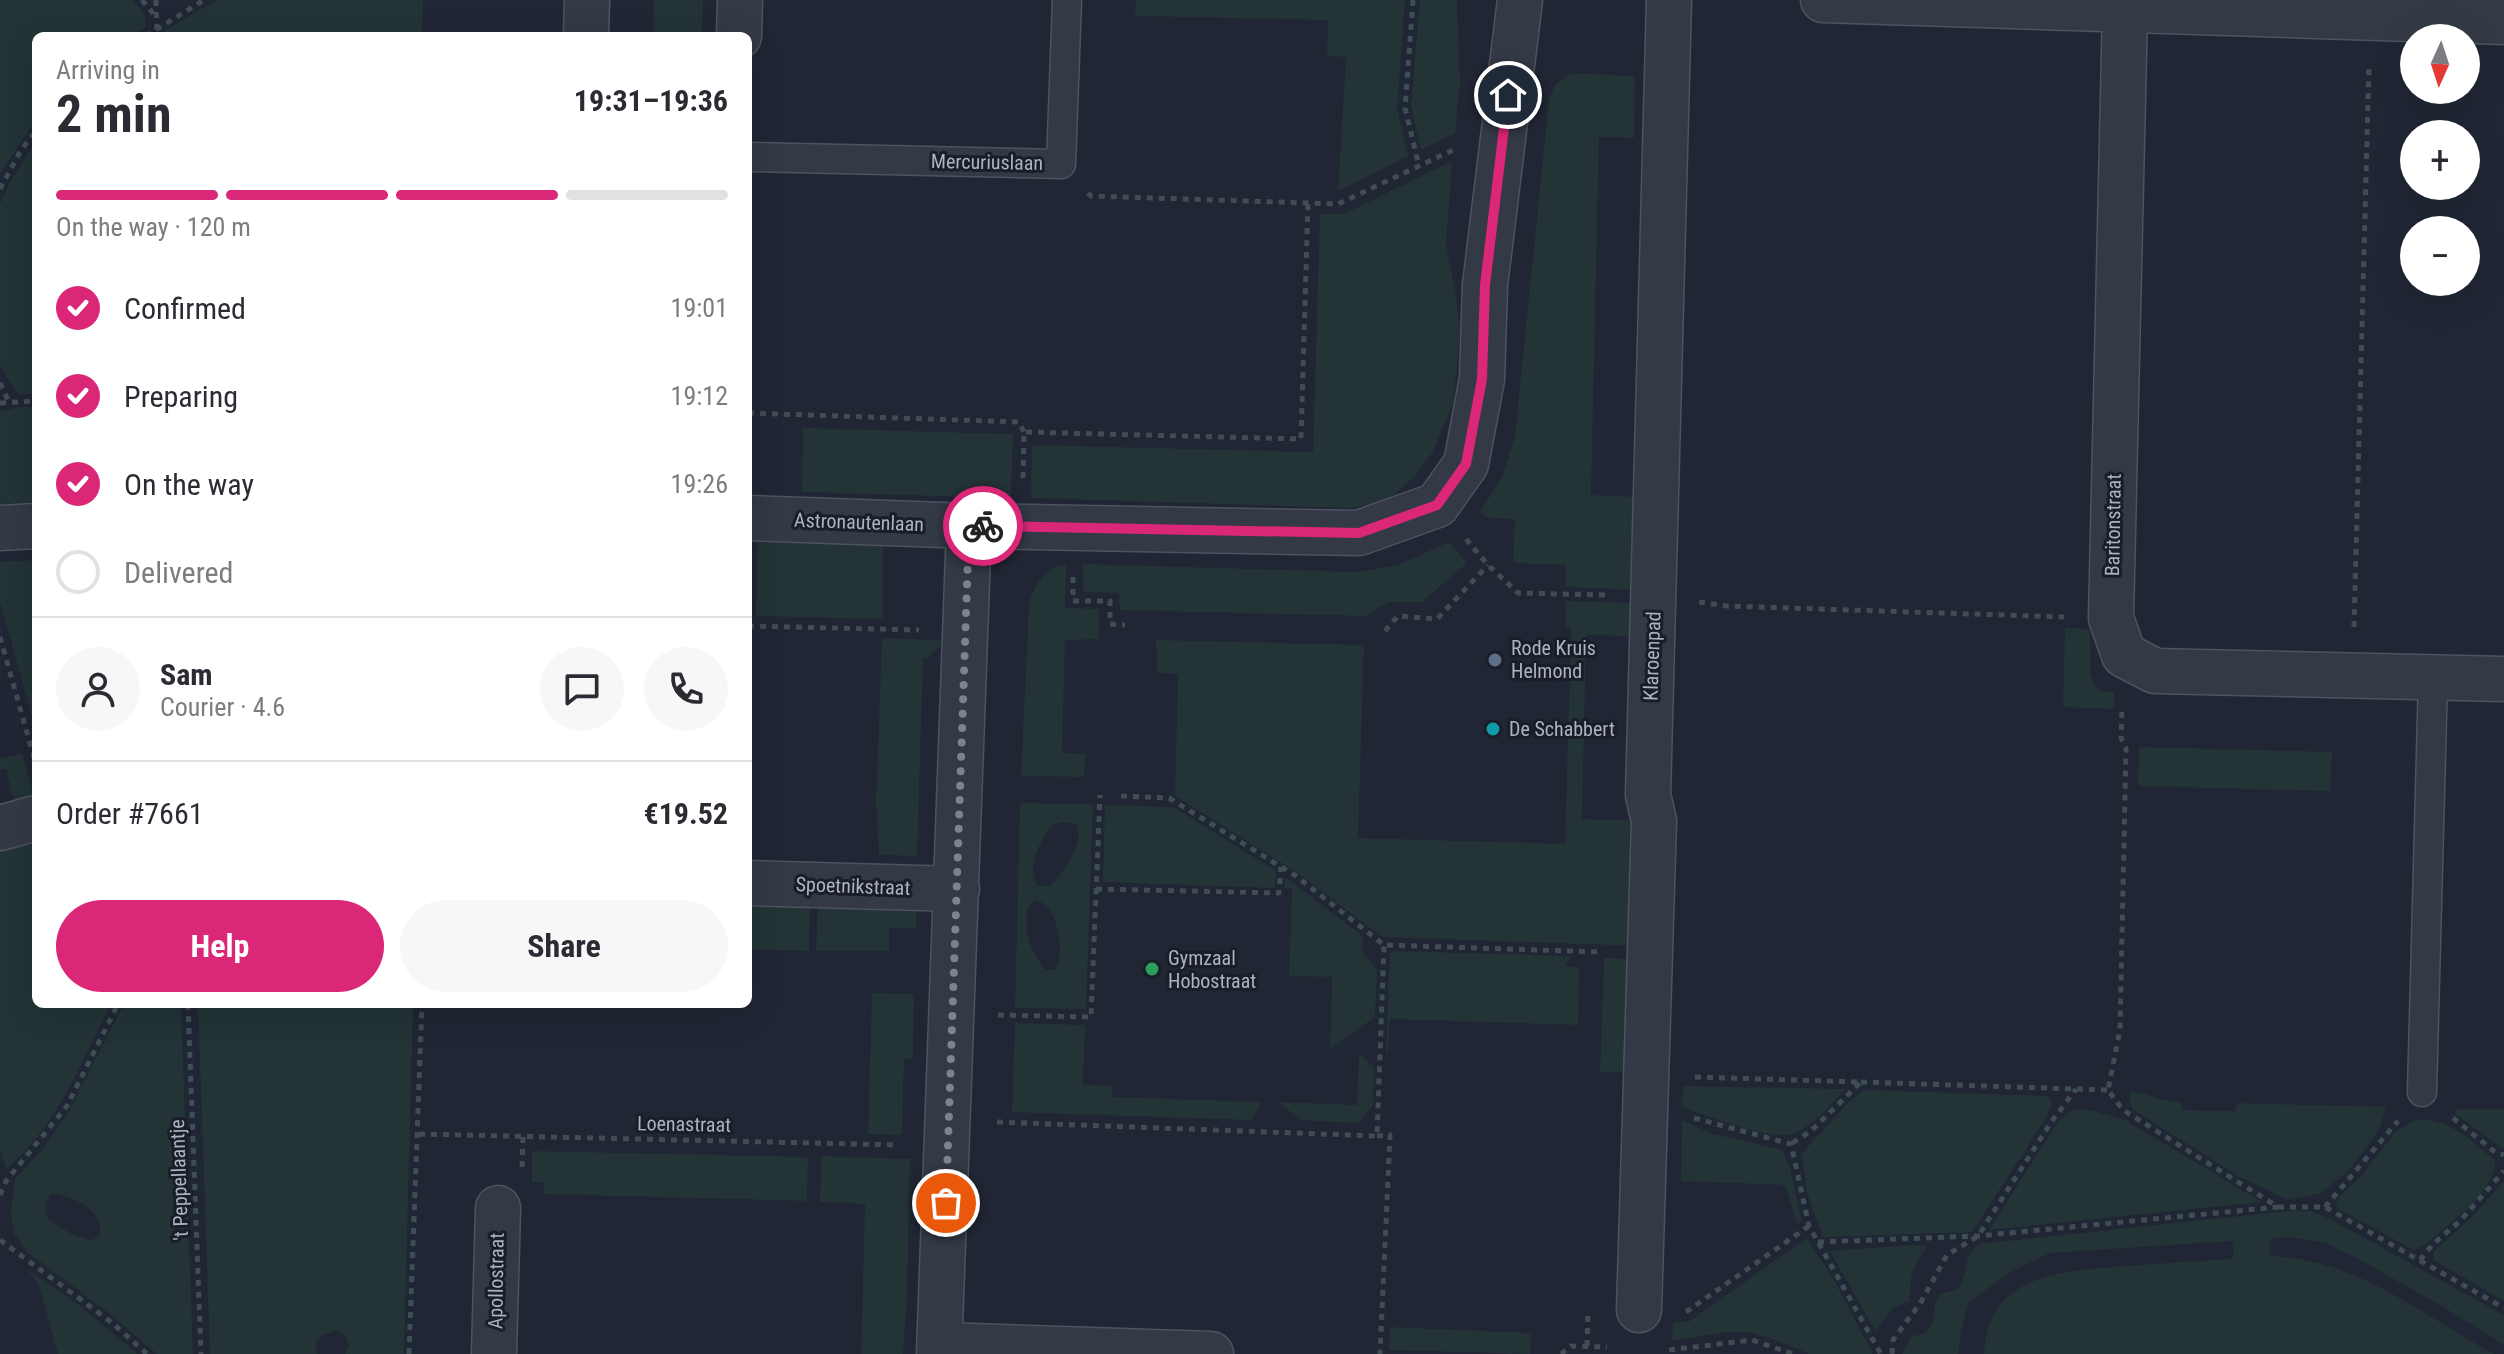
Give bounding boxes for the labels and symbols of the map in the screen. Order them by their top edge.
north arrow [2400,24,2480,104]
pin [1474,61,1542,129]
street label: Mercuriuslaan [931,149,1043,175]
street label: Baritonstraat [2100,473,2126,576]
courier [943,486,1023,566]
street label: Astronautenlaan [794,508,924,536]
street label: Klaroenpad [1638,611,1666,701]
place label: Rode Kruis Helmond [1511,636,1596,683]
marker: Rode Kruis Helmond [1486,651,1504,669]
place label: De Schabbert [1509,717,1615,741]
marker: De Schabbert [1484,720,1502,738]
street label: Spoetnikstraat [795,872,911,900]
place label: Gymzaal Hobostraat [1168,946,1256,993]
marker: Gymzaal Hobostraat [1143,960,1161,978]
street label: Loenastraat [637,1111,731,1137]
street label: 't Peppellaantje [165,1119,193,1241]
pin [912,1169,980,1237]
street label: Apollostraat [483,1232,509,1329]

